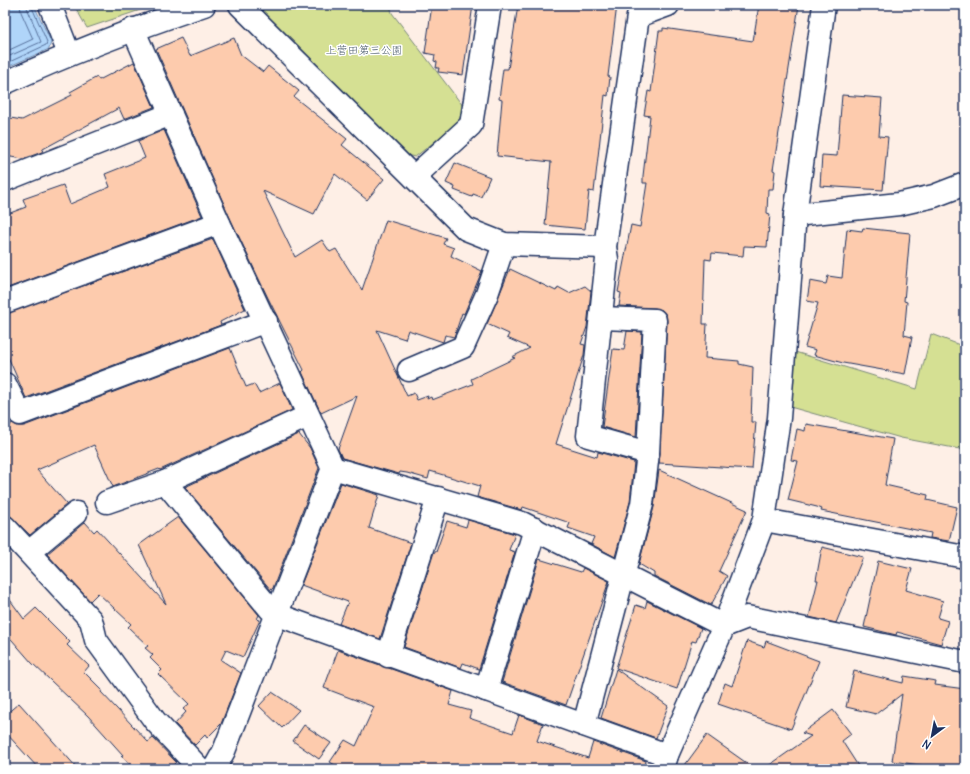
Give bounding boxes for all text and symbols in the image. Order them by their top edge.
park label: 上菅田第三公園 [326,43,403,57]
north arrow [912,716,952,756]
text: N [920,737,934,752]

